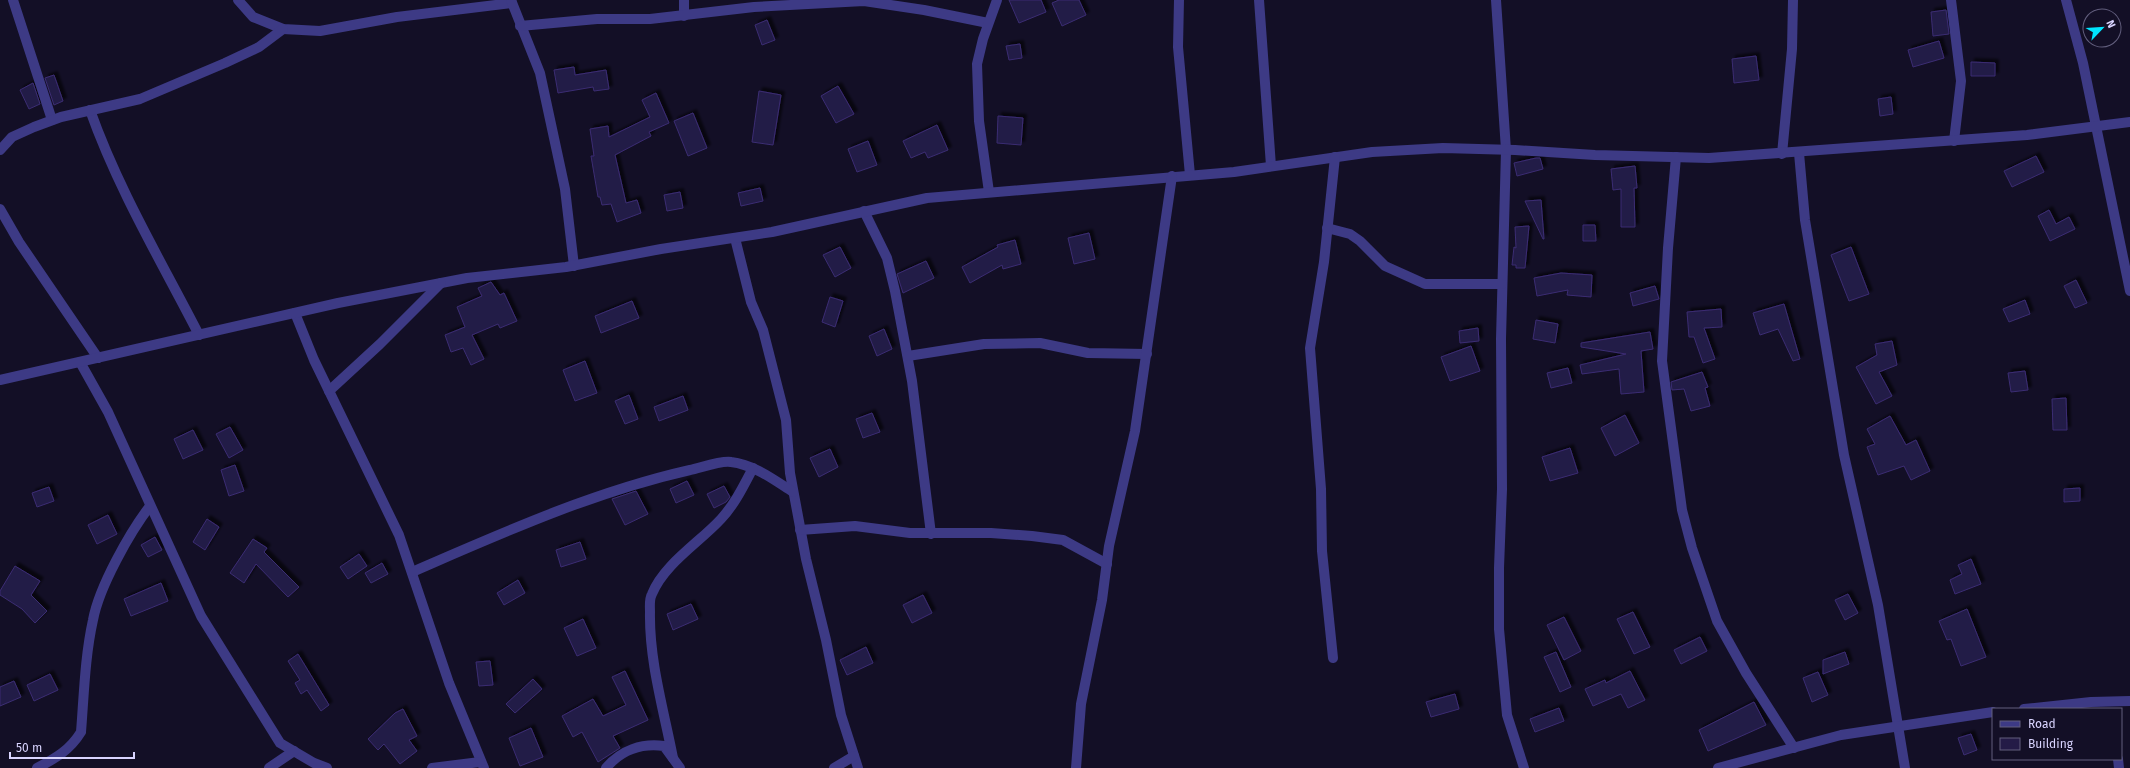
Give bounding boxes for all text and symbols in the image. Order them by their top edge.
north arrow [2082,8,2122,48]
text: N [2103,18,2118,30]
legend [1992,708,2122,760]
text: Road [2028,717,2056,731]
scale bar [10,734,134,760]
text: Building [2028,737,2074,751]
text: 50 m [16,741,42,755]

